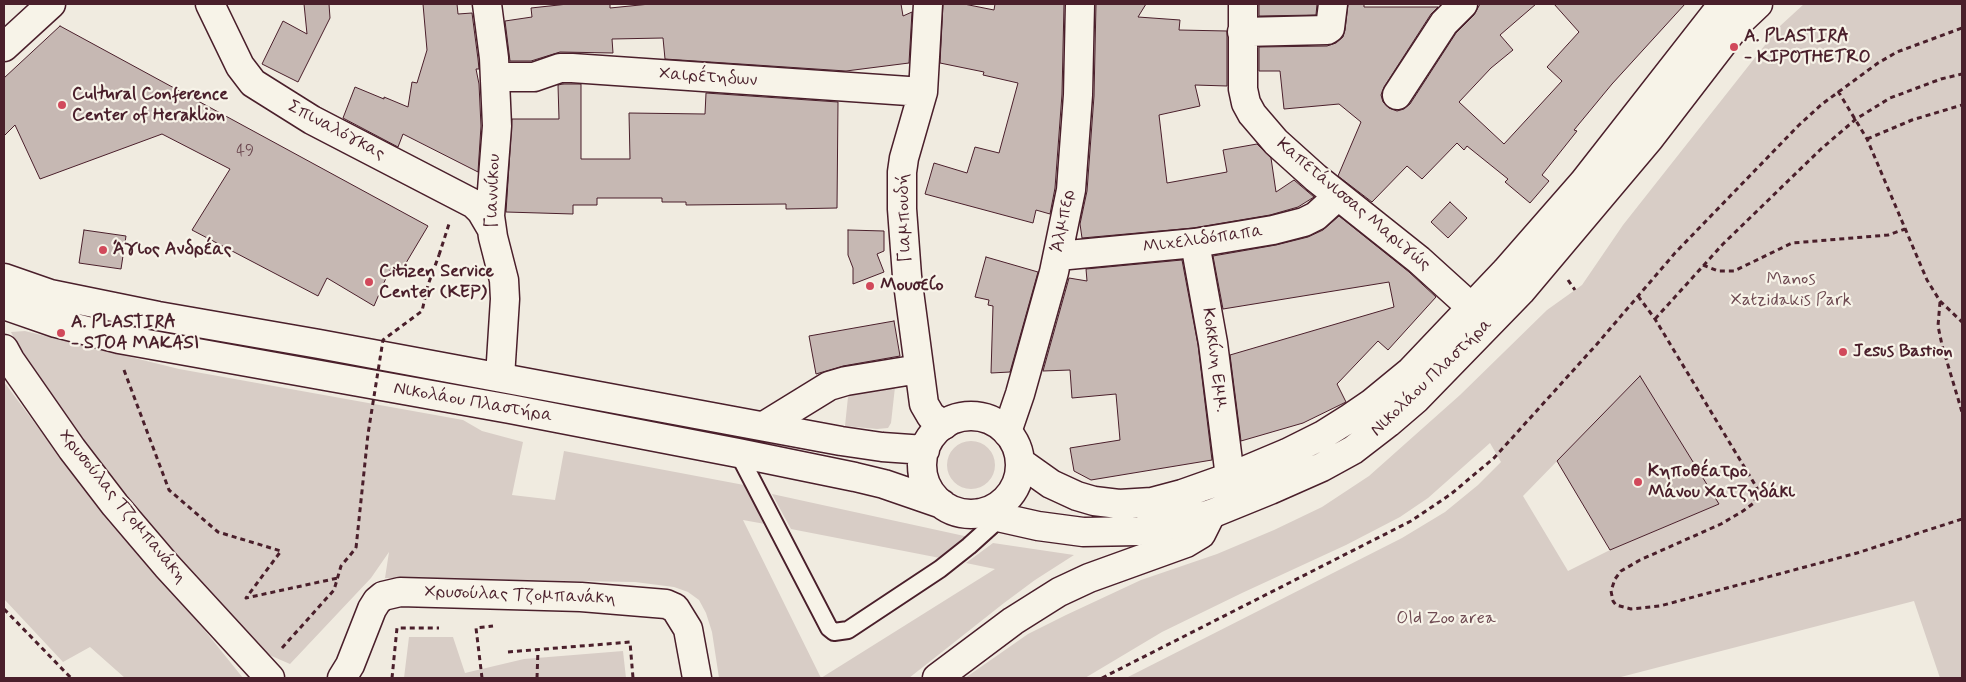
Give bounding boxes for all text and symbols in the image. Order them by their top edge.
place label: A. PLASTIRA - KIPOTHETRO [1744,26,1871,68]
marker: A. PLASTIRA - KIPOTHETRO [1728,41,1740,53]
street label: Χαιρέτηδων [658,64,758,92]
place label: Cultural Conference Center of Heraklion [72,84,228,126]
street label: Σπιναλόγκας [284,96,388,166]
marker: Cultural Conference Center of Heraklion [56,99,68,111]
street label: Καπετάνισσας Μαριγώς [1271,134,1435,276]
house number: 49 [236,143,254,161]
street label: Γιαννίκου [482,153,506,229]
street label: Γιαμπουδή [893,173,917,263]
street label: Άλμπερ [1047,188,1081,254]
street label: Μιχελιδόπαπα [1142,221,1264,259]
place label: Άγιος Ανδρέας [113,239,232,261]
marker: Άγιος Ανδρέας [97,244,109,256]
place label: Citizen Service Center (KEP) [379,261,494,304]
park label: Manos Xatzidakis Park [1731,269,1851,312]
place label: Μουσείο [880,275,944,297]
marker: Citizen Service Center (KEP) [363,276,375,288]
marker: Μουσείο [864,280,876,292]
street label: Κοκκίνη Εμμ. [1196,306,1232,414]
place label: A. PLASTIRA - STOA MAKASI [71,312,199,354]
street label: Νικολάου Πλαστήρα [1367,314,1497,442]
marker: A. PLASTIRA - STOA MAKASI [55,327,67,339]
place label: Jesus Bastion [1853,341,1952,363]
marker: Jesus Bastion [1837,346,1849,358]
street label: Νικολάου Πλαστήρα [392,378,554,428]
street label: Χρυσούλας Τζομπανάκη [53,426,191,588]
place label: Κηποθέατρο Μάνου Χατζηδάκι [1648,461,1795,504]
marker: Κηποθέατρο Μάνου Χατζηδάκι [1632,476,1644,488]
street label: Χρυσούλας Τζομπανάκη [424,582,616,610]
park label: Old Zoo area [1396,608,1496,630]

